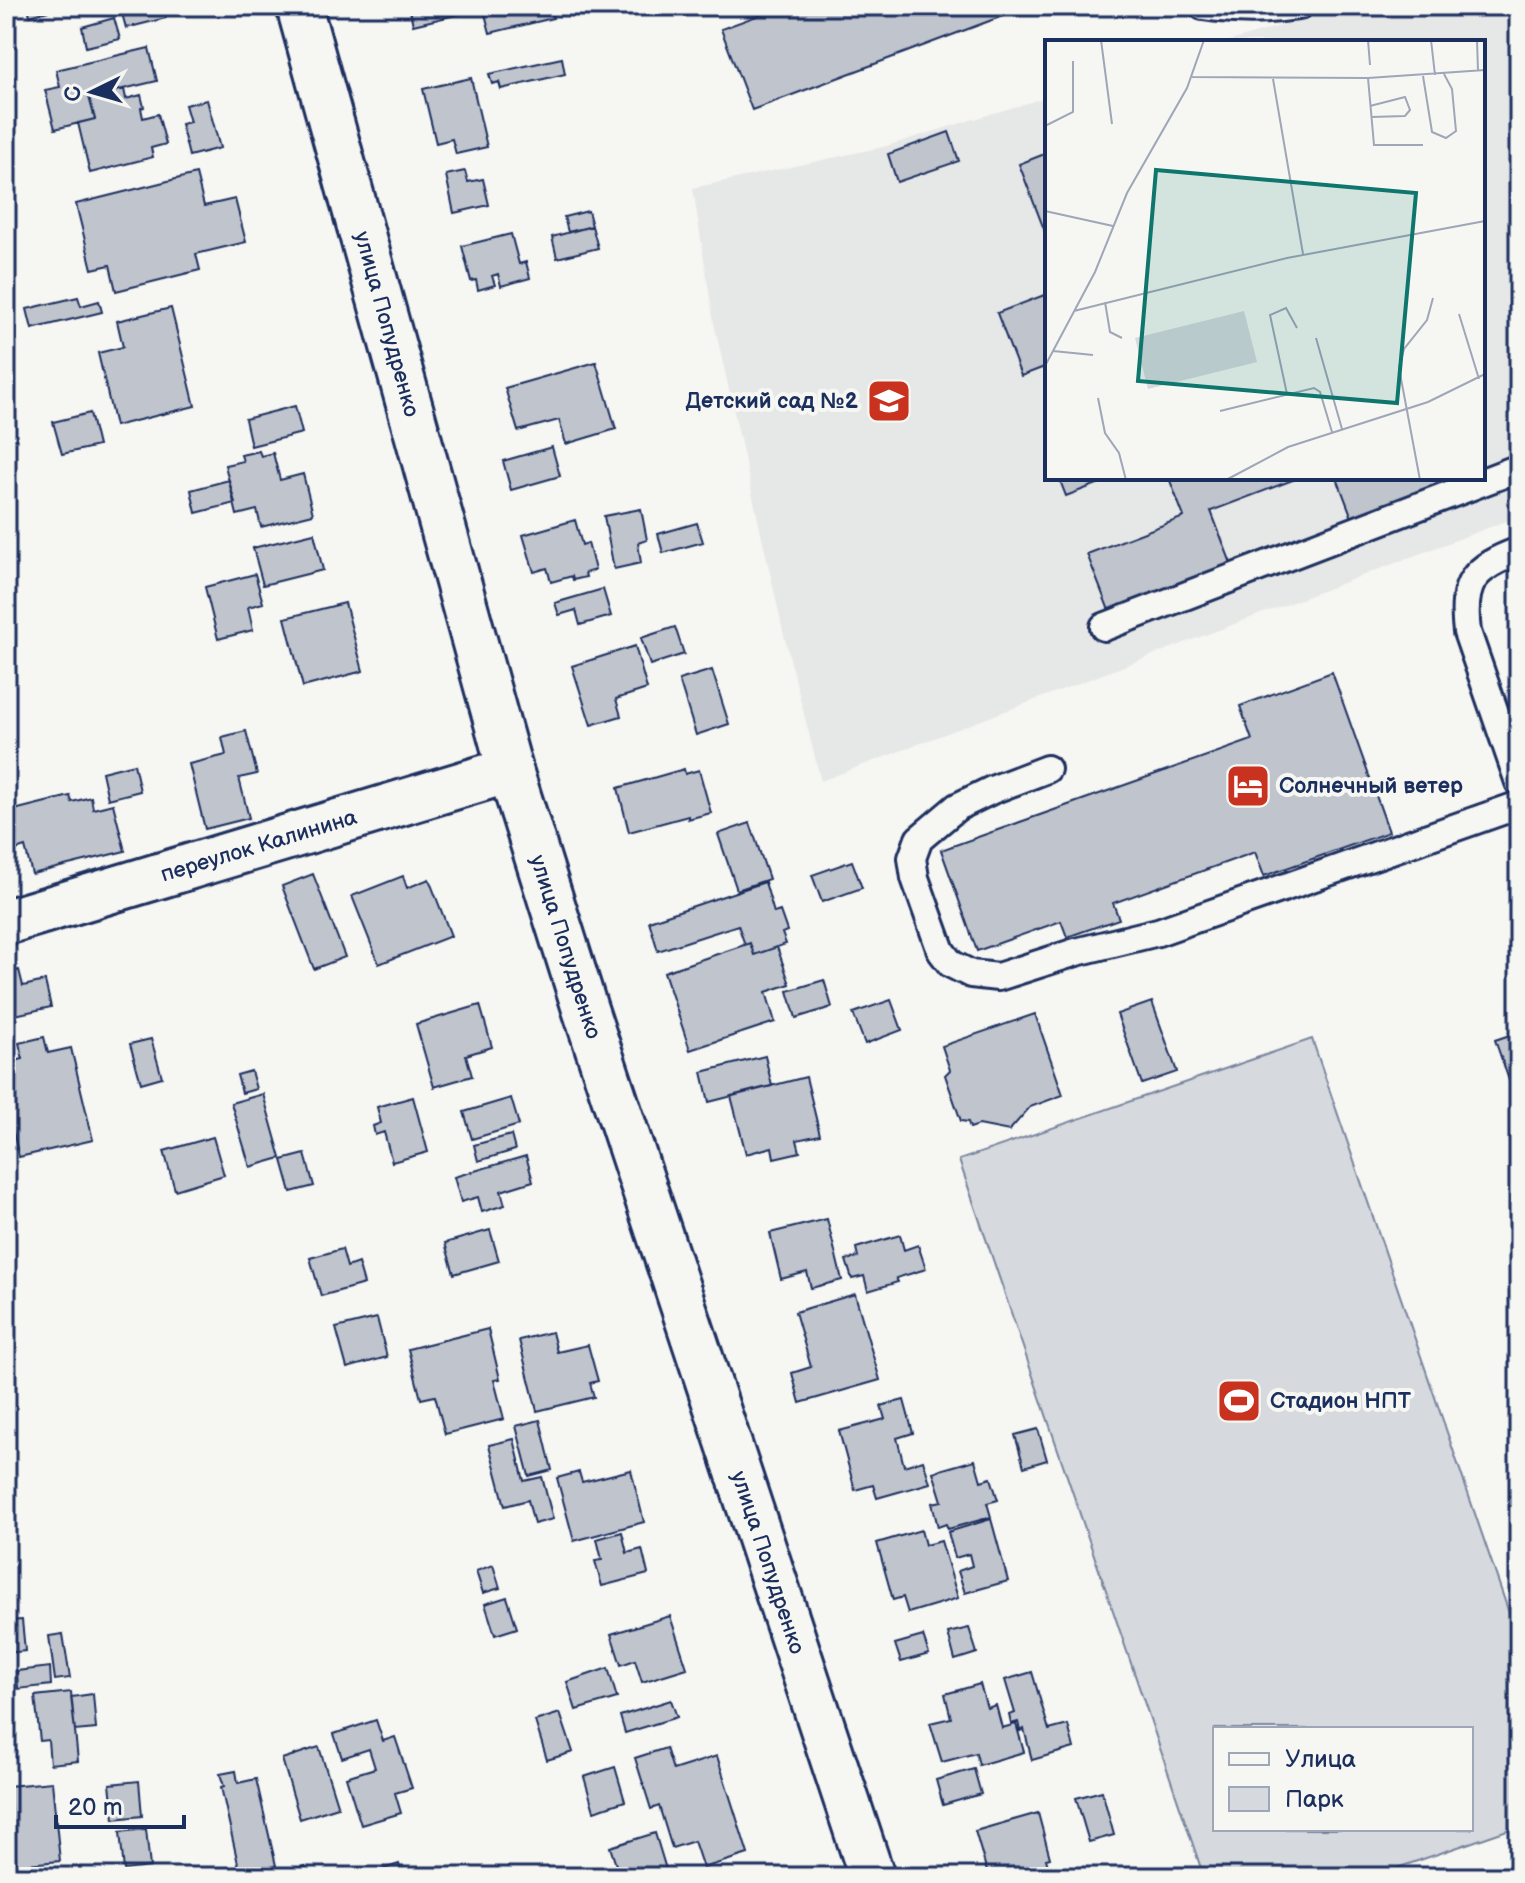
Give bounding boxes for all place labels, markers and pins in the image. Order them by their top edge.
school or university icon: Детский сад №2 [865,377,913,425]
place label: Детский сад №2 [686,388,858,415]
hotel icon: Солнечный ветер [1224,762,1272,810]
place label: Солнечный ветер [1279,773,1463,800]
sports icon: Стадион НПТ [1215,1377,1263,1425]
place label: Стадион НПТ [1270,1388,1412,1415]

